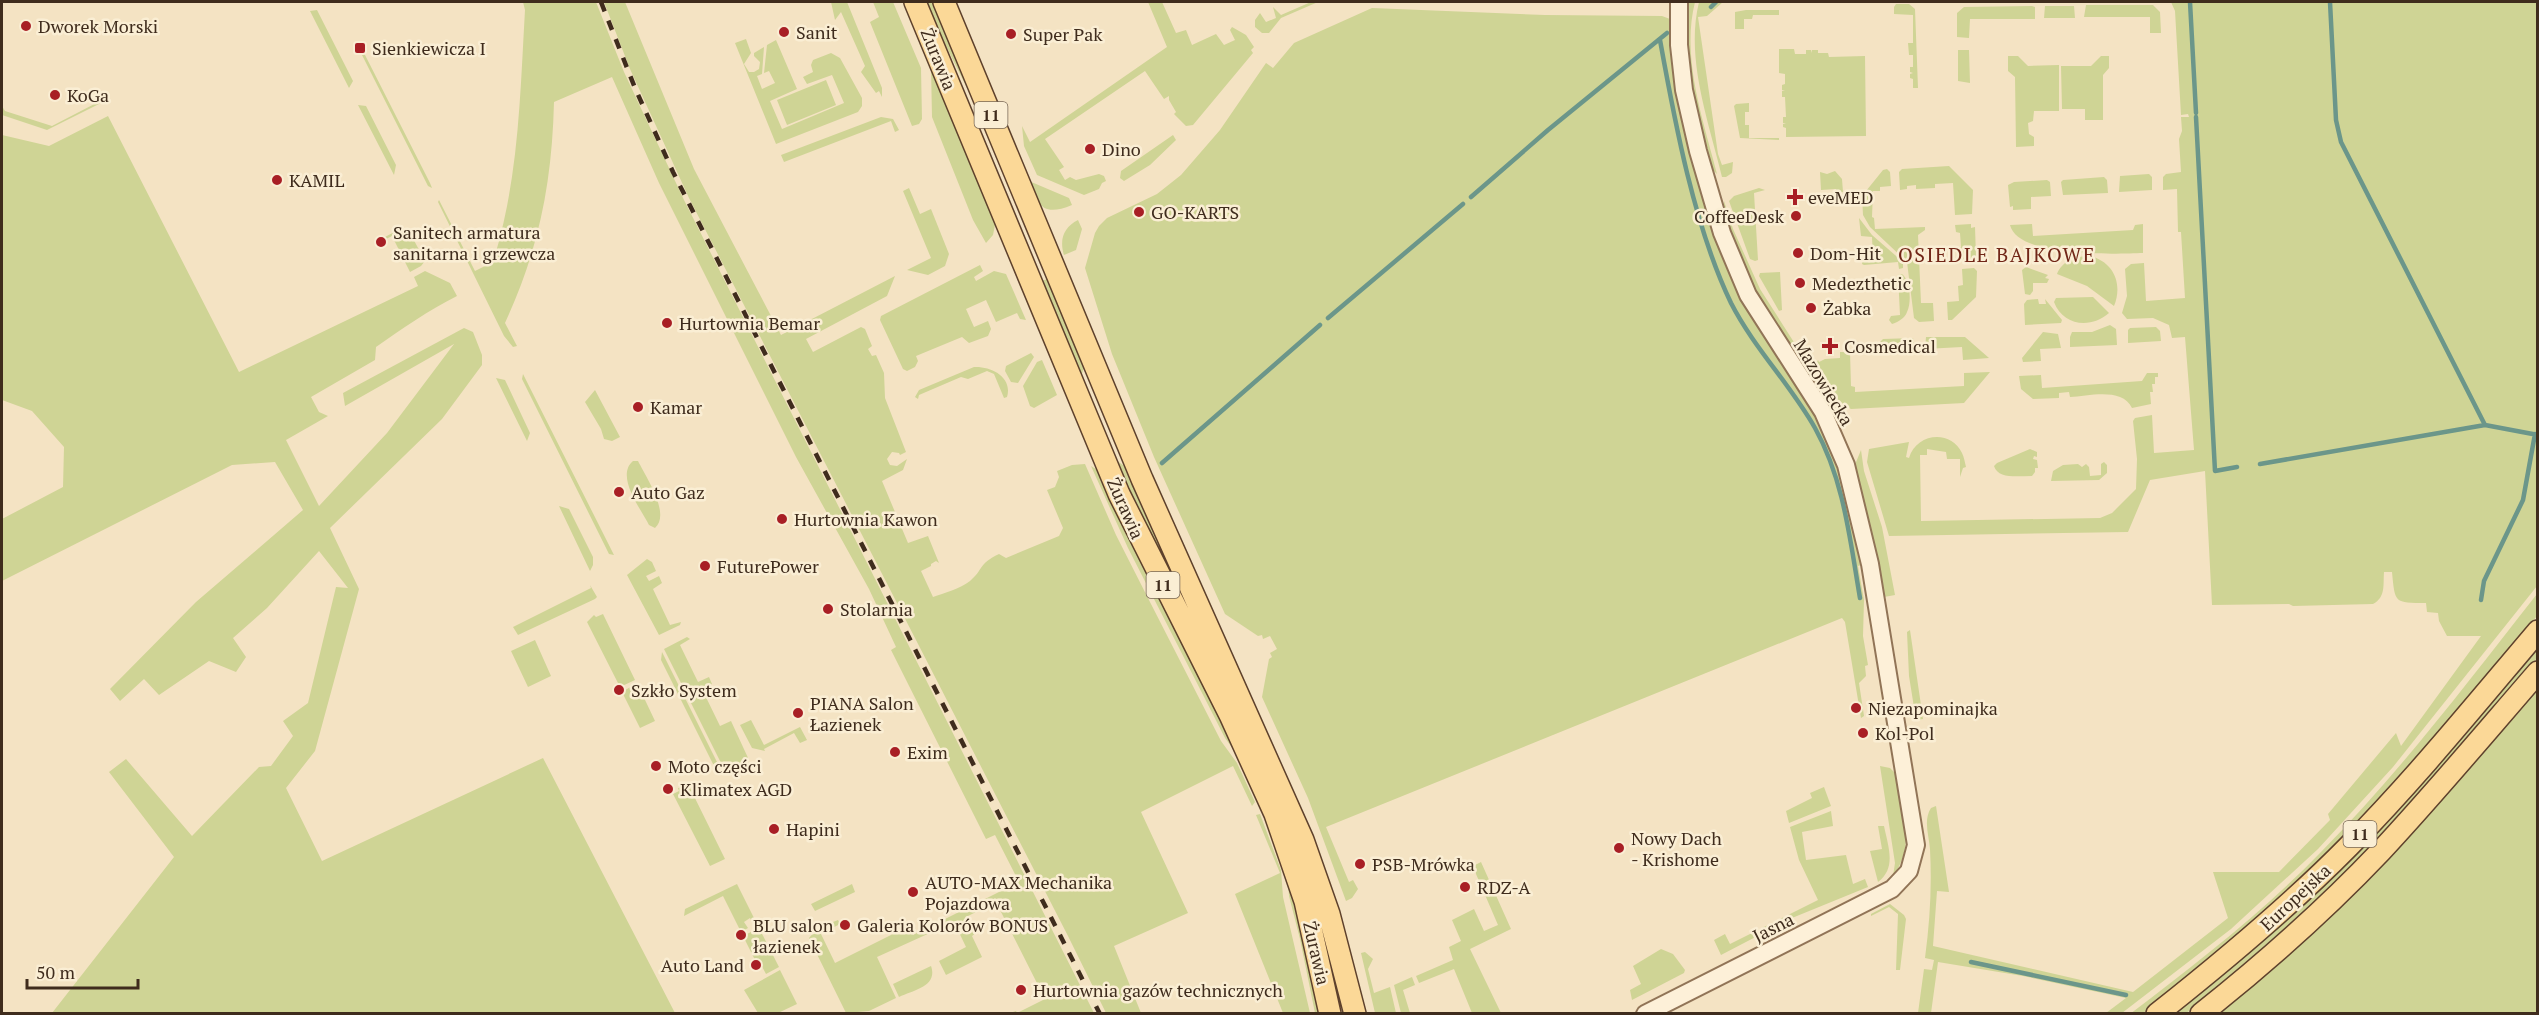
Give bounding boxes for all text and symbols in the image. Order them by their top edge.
place label: Dworek Morski [38,14,158,38]
marker: Dworek Morski [19,19,33,33]
place label: Sanit [796,20,838,44]
place label: Super Pak [1023,22,1103,46]
street label: Żurawia [916,24,962,94]
marker: Sanit [777,25,791,39]
marker: Super Pak [1004,27,1018,41]
place label: Sienkiewicza I [372,36,486,60]
marker: Sienkiewicza I [353,41,367,55]
place label: KoGa [67,83,109,107]
marker: KoGa [48,88,62,102]
road number: 11 [974,102,1008,128]
place label: Dino [1102,137,1141,161]
marker: Dino [1083,142,1097,156]
place label: KAMIL [289,168,344,192]
marker: KAMIL [270,173,284,187]
place label: eveMED [1808,185,1873,209]
marker: eveMED [1786,188,1804,206]
place label: GO-KARTS [1151,200,1239,224]
place label: CoffeeDesk [1694,204,1785,228]
marker: GO-KARTS [1132,205,1146,219]
marker: CoffeeDesk [1789,209,1803,223]
place label: Sanitech armatura sanitarna i grzewcza [393,220,555,265]
marker: Sanitech armatura sanitarna i grzewcza [374,235,388,249]
place label: Dom-Hit [1810,241,1881,265]
district label: OSIEDLE BAJKOWE [1898,241,2096,268]
marker: Dom-Hit [1791,246,1805,260]
place label: Medezthetic [1812,271,1911,295]
marker: Medezthetic [1793,276,1807,290]
place label: Żabka [1823,296,1871,320]
marker: Żabka [1804,301,1818,315]
place label: Hurtownia Bemar [679,311,820,335]
marker: Hurtownia Bemar [660,316,674,330]
street label: Mazowiecka [1789,334,1859,430]
place label: Cosmedical [1844,334,1936,358]
marker: Cosmedical [1821,337,1839,355]
place label: Kamar [650,395,702,419]
marker: Kamar [631,400,645,414]
street label: Żurawia [1102,473,1150,543]
place label: Auto Gaz [631,480,705,504]
marker: Auto Gaz [612,485,626,499]
place label: Hurtownia Kawon [794,507,938,531]
marker: Hurtownia Kawon [775,512,789,526]
place label: FuturePower [717,554,819,578]
marker: FuturePower [698,559,712,573]
road number: 11 [1146,572,1180,598]
place label: Stolarnia [840,597,913,621]
marker: Stolarnia [821,602,835,616]
place label: Szkło System [631,678,737,702]
marker: Szkło System [612,683,626,697]
place label: PIANA Salon Łazienek [810,691,914,736]
place label: Niezapominajka [1868,696,1998,720]
marker: Niezapominajka [1849,701,1863,715]
marker: PIANA Salon Łazienek [791,706,805,720]
place label: Kol-Pol [1875,721,1934,745]
marker: Kol-Pol [1856,726,1870,740]
place label: Exim [907,740,948,764]
marker: Exim [888,745,902,759]
place label: Moto części [668,754,762,778]
marker: Moto części [649,759,663,773]
place label: Klimatex AGD [680,777,792,801]
marker: Klimatex AGD [661,782,675,796]
place label: Hapini [786,817,840,841]
road number: 11 [2344,821,2376,847]
marker: Hapini [767,822,781,836]
place label: Nowy Dach - Krishome [1631,826,1722,871]
marker: Nowy Dach - Krishome [1612,841,1626,855]
place label: PSB-Mrówka [1372,852,1475,876]
marker: PSB-Mrówka [1353,857,1367,871]
street label: Europejska [2255,858,2335,936]
place label: AUTO-MAX Mechanika Pojazdowa [925,870,1112,915]
place label: RDZ-A [1477,875,1531,899]
marker: RDZ-A [1458,880,1472,894]
marker: AUTO-MAX Mechanika Pojazdowa [906,885,920,899]
street label: Jasna [1748,907,1798,947]
place label: BLU salon łazienek [753,913,834,958]
place label: Galeria Kolorów BONUS [857,913,1048,937]
marker: Galeria Kolorów BONUS [838,918,852,932]
street label: Żurawia [1298,919,1336,987]
marker: BLU salon łazienek [734,928,748,942]
scale bar [27,952,138,990]
place label: Auto Land [661,953,744,977]
marker: Auto Land [749,958,763,972]
text: 50 m [36,960,76,984]
place label: Hurtownia gazów technicznych [1033,978,1283,1002]
marker: Hurtownia gazów technicznych [1014,983,1028,997]

